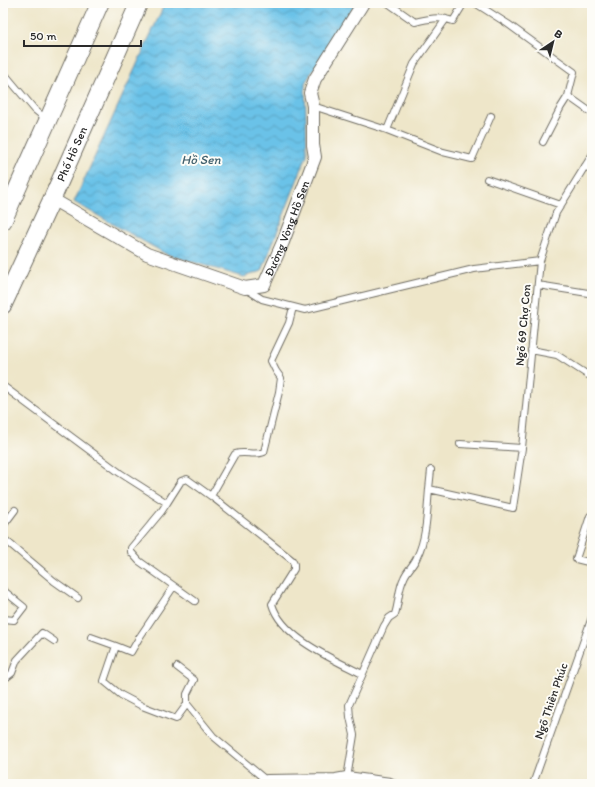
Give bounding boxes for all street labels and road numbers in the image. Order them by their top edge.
street label: Phố Hồ Sen [54,124,90,184]
street label: Đường Vòng Hồ Sen [262,178,313,278]
street label: Ngõ 69 Chợ Con [512,283,534,367]
street label: Ngõ Thiên Phúc [531,660,571,741]

